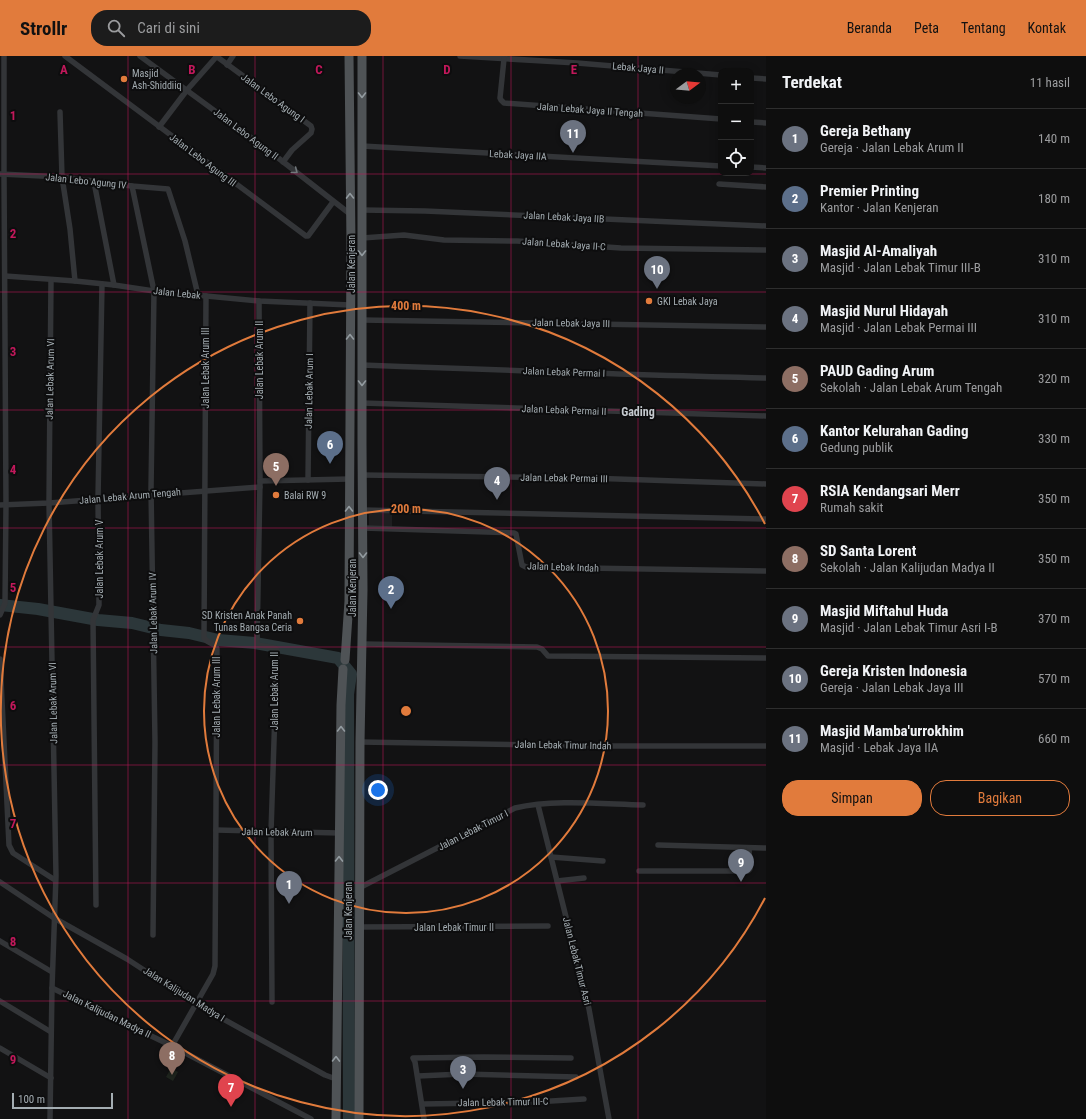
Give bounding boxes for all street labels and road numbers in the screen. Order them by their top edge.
street label: Lebak Jaya II [612,60,664,76]
street label: Jalan Lebo Agung I [239,71,307,125]
street label: Jalan Lebak Jaya II Tengah [537,101,644,119]
street label: Jalan Lebo Agung II [211,106,281,162]
street label: Jalan Lebo Agung III [167,131,239,189]
street label: Lebak Jaya IIA [489,148,547,162]
street label: Jalan Lebo Agung IV [45,171,127,191]
street label: Jalan Lebak Jaya IIB [523,209,605,225]
street label: Jalan Kenjeran [346,235,357,293]
street label: Jalan Lebak Jaya II-C [522,236,606,252]
street label: Jalan Lebak [153,285,202,301]
street label: Jalan Lebak Jaya III [532,317,610,329]
street label: Jalan Lebak Arum II [254,321,265,399]
street label: Jalan Lebak Arum III [200,328,211,408]
street label: Jalan Lebak Arum VI [44,338,56,420]
street label: Jalan Lebak Arum I [303,353,315,429]
street label: Jalan Lebak Permai I [523,365,605,379]
street label: Jalan Lebak Permai II [521,403,607,417]
street label: Jalan Lebak Permai III [520,472,608,484]
street label: Jalan Lebak Arum Tengah [79,486,181,506]
street label: Jalan Lebak Arum V [94,519,105,598]
street label: Jalan Kenjeran [347,559,358,617]
street label: Jalan Lebak Indah [527,560,599,574]
street label: Jalan Lebak Arum IV [147,572,159,654]
street label: Jalan Lebak Arum II [269,652,280,730]
street label: Jalan Lebak Arum III [211,657,222,737]
street label: Jalan Lebak Arum VI [47,662,59,744]
street label: Jalan Lebak Timur Indah [515,739,612,751]
street label: Jalan Lebak Timur I [436,808,510,852]
street label: Jalan Lebak Arum [241,826,313,838]
street label: Jalan Kenjeran [343,882,354,940]
street label: Jalan Lebak Timur Asri [561,916,593,1006]
street label: Jalan Lebak Timur II [414,922,494,933]
street label: Jalan Kalijudan Madya I [141,965,227,1023]
street label: Jalan Kalijudan Madya II [61,988,153,1040]
street label: Jalan Lebak Timur III-C [458,1096,549,1108]

